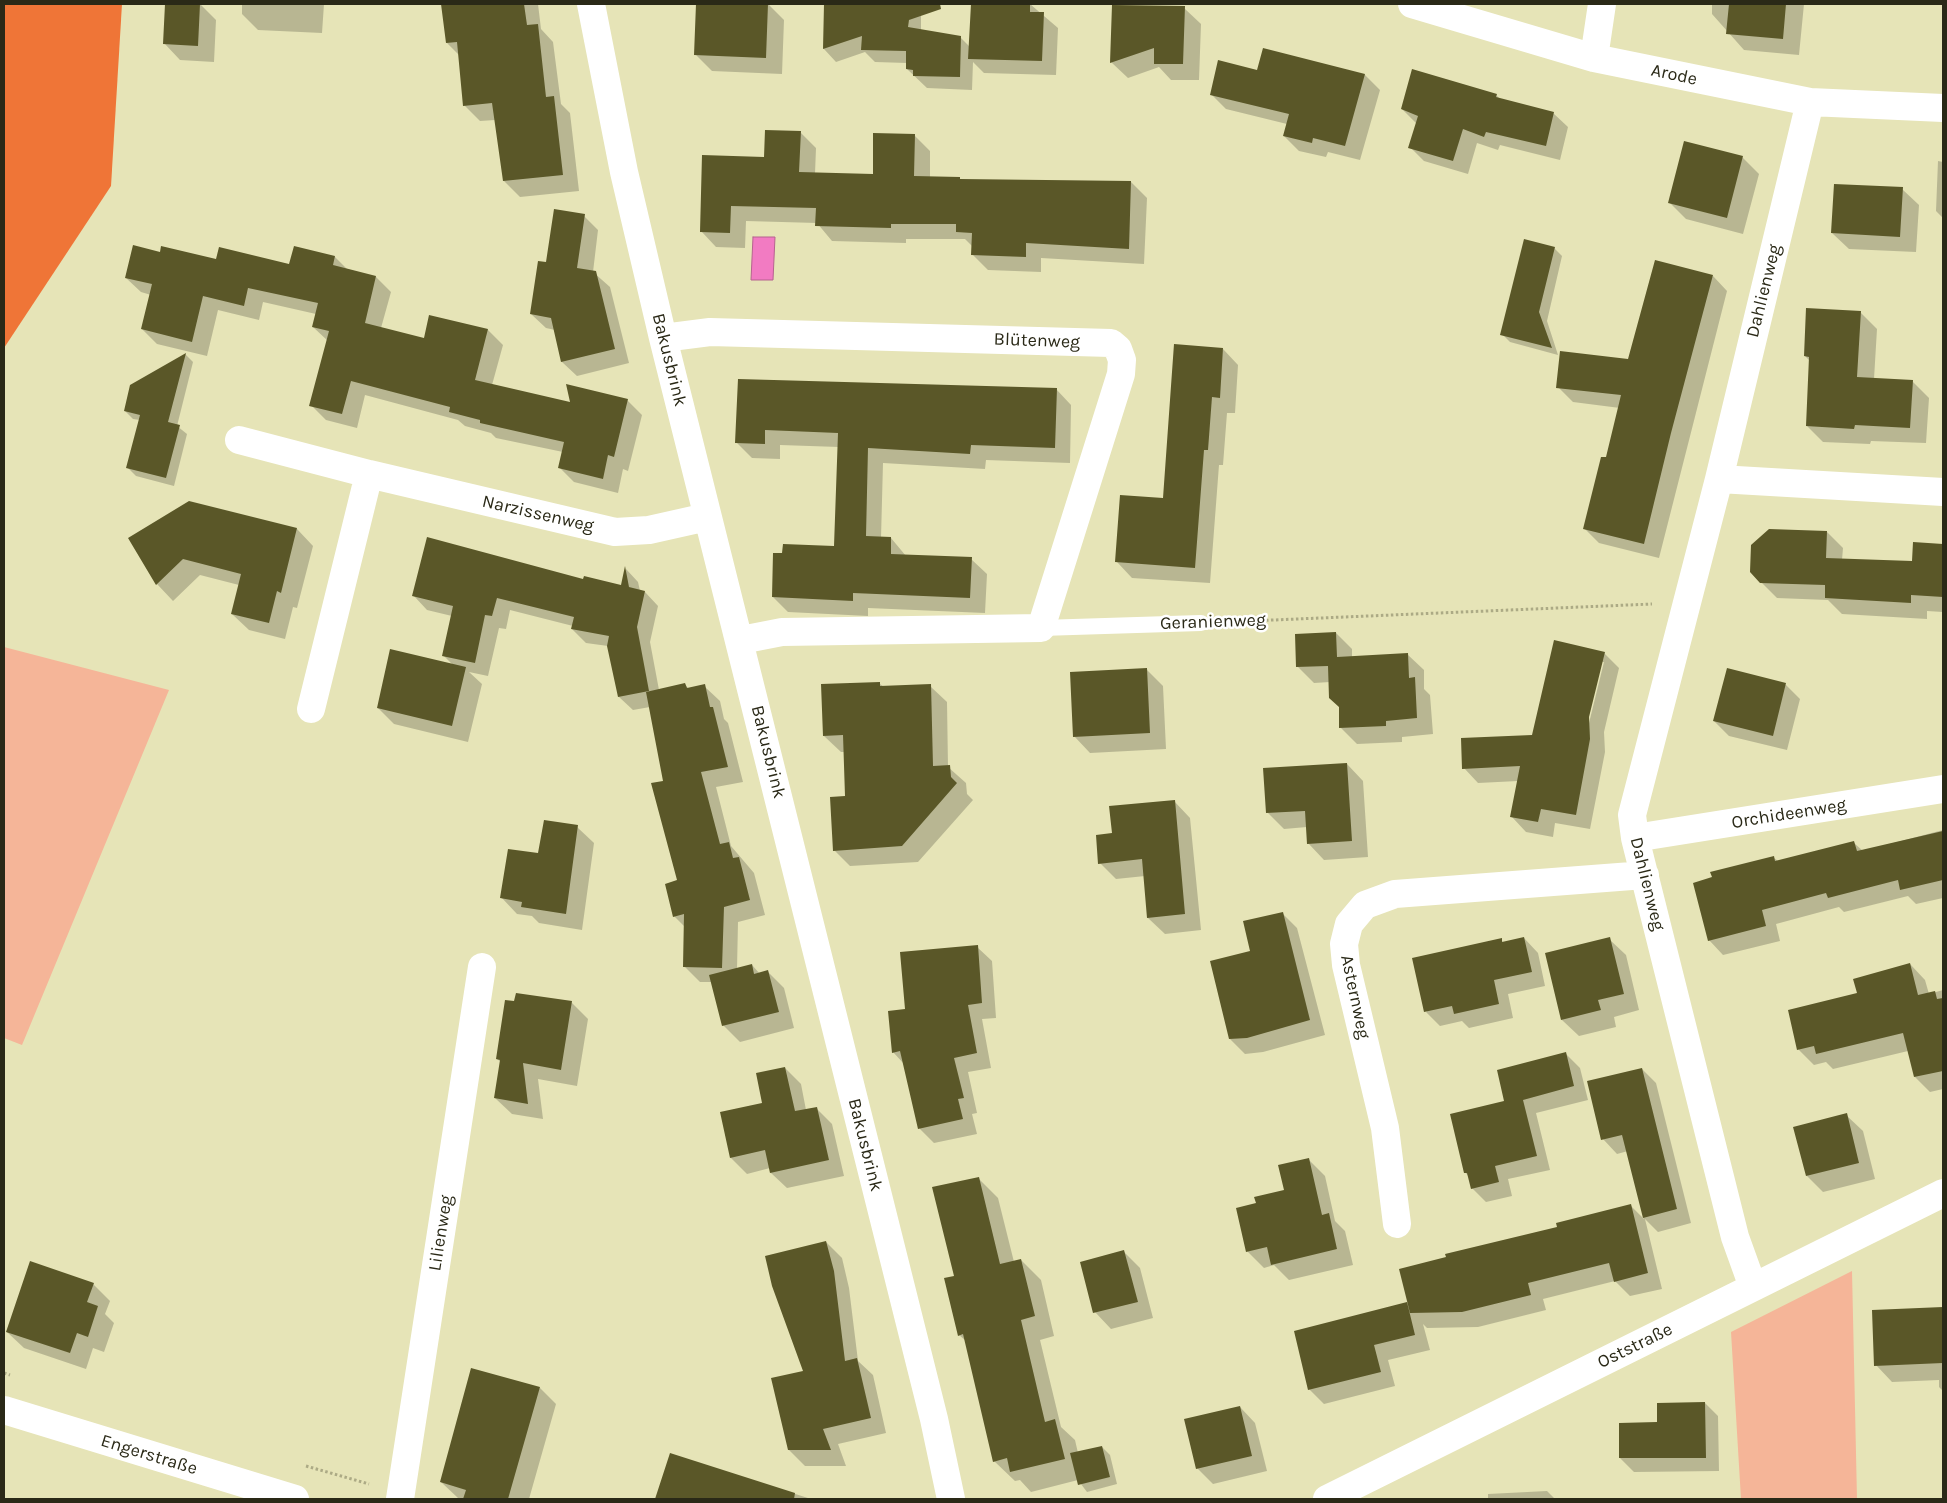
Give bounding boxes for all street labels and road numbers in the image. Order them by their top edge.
street label: Arode [1649,60,1699,90]
street label: Dahlienweg [1742,242,1786,340]
street label: Bakusbrink [647,311,691,409]
street label: Blütenweg [993,329,1081,353]
street label: Narzissenweg [480,491,596,537]
street label: Geranienweg [1160,609,1266,635]
street label: Bakusbrink [746,703,790,801]
street label: Orchideenweg [1730,794,1848,834]
street label: Dahlienweg [1625,835,1669,933]
street label: Asternweg [1336,953,1374,1041]
street label: Bakusbrink [843,1096,887,1194]
street label: Lilienweg [424,1193,458,1273]
street label: Oststraße [1594,1319,1676,1373]
street label: Engerstraße [98,1430,200,1480]

